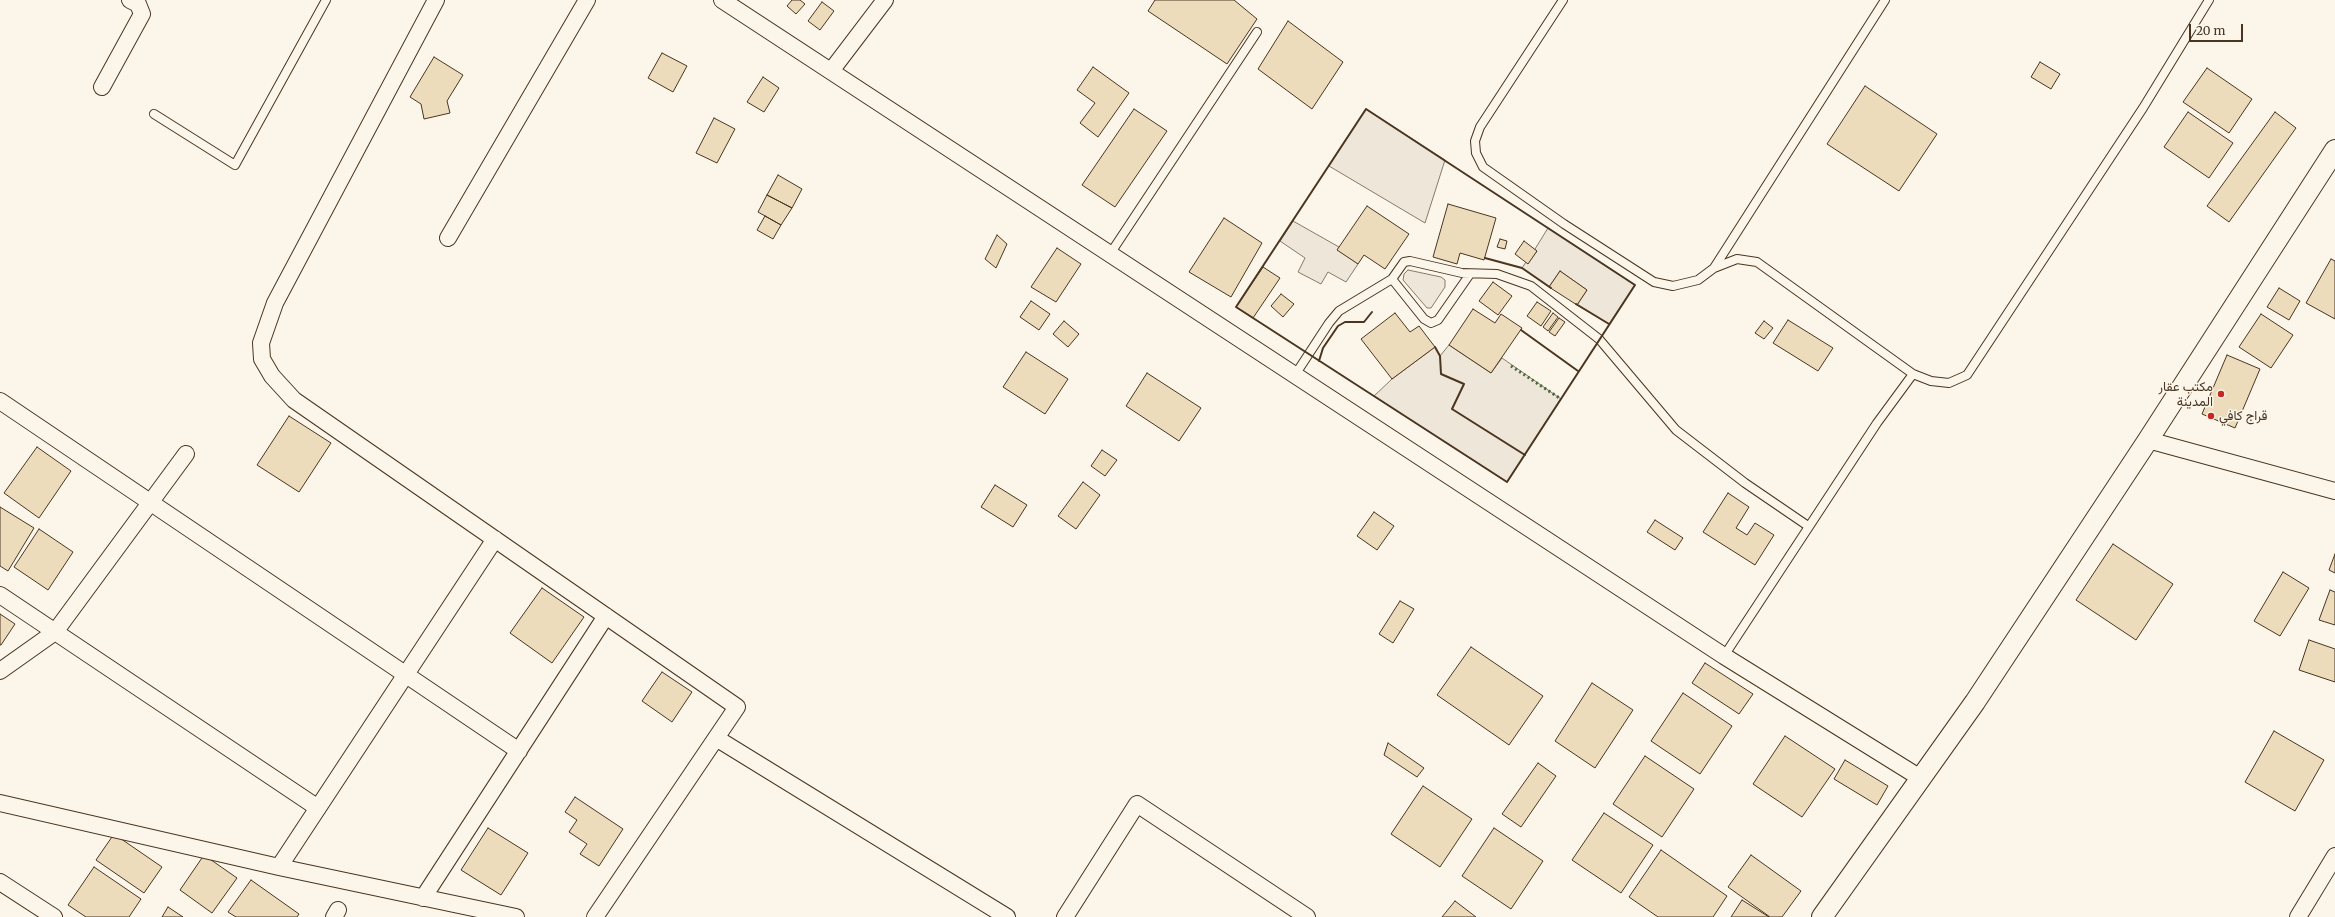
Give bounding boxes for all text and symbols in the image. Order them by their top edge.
scale bar [2191,16,2245,42]
text: 20 m [2196,23,2225,38]
place label: مكتب عقار المدينة [2159,379,2213,410]
marker: مكتب عقار المدينة [2216,389,2226,399]
place label: قراج كافي [2219,408,2267,424]
marker: قراج كافي [2206,411,2216,421]

